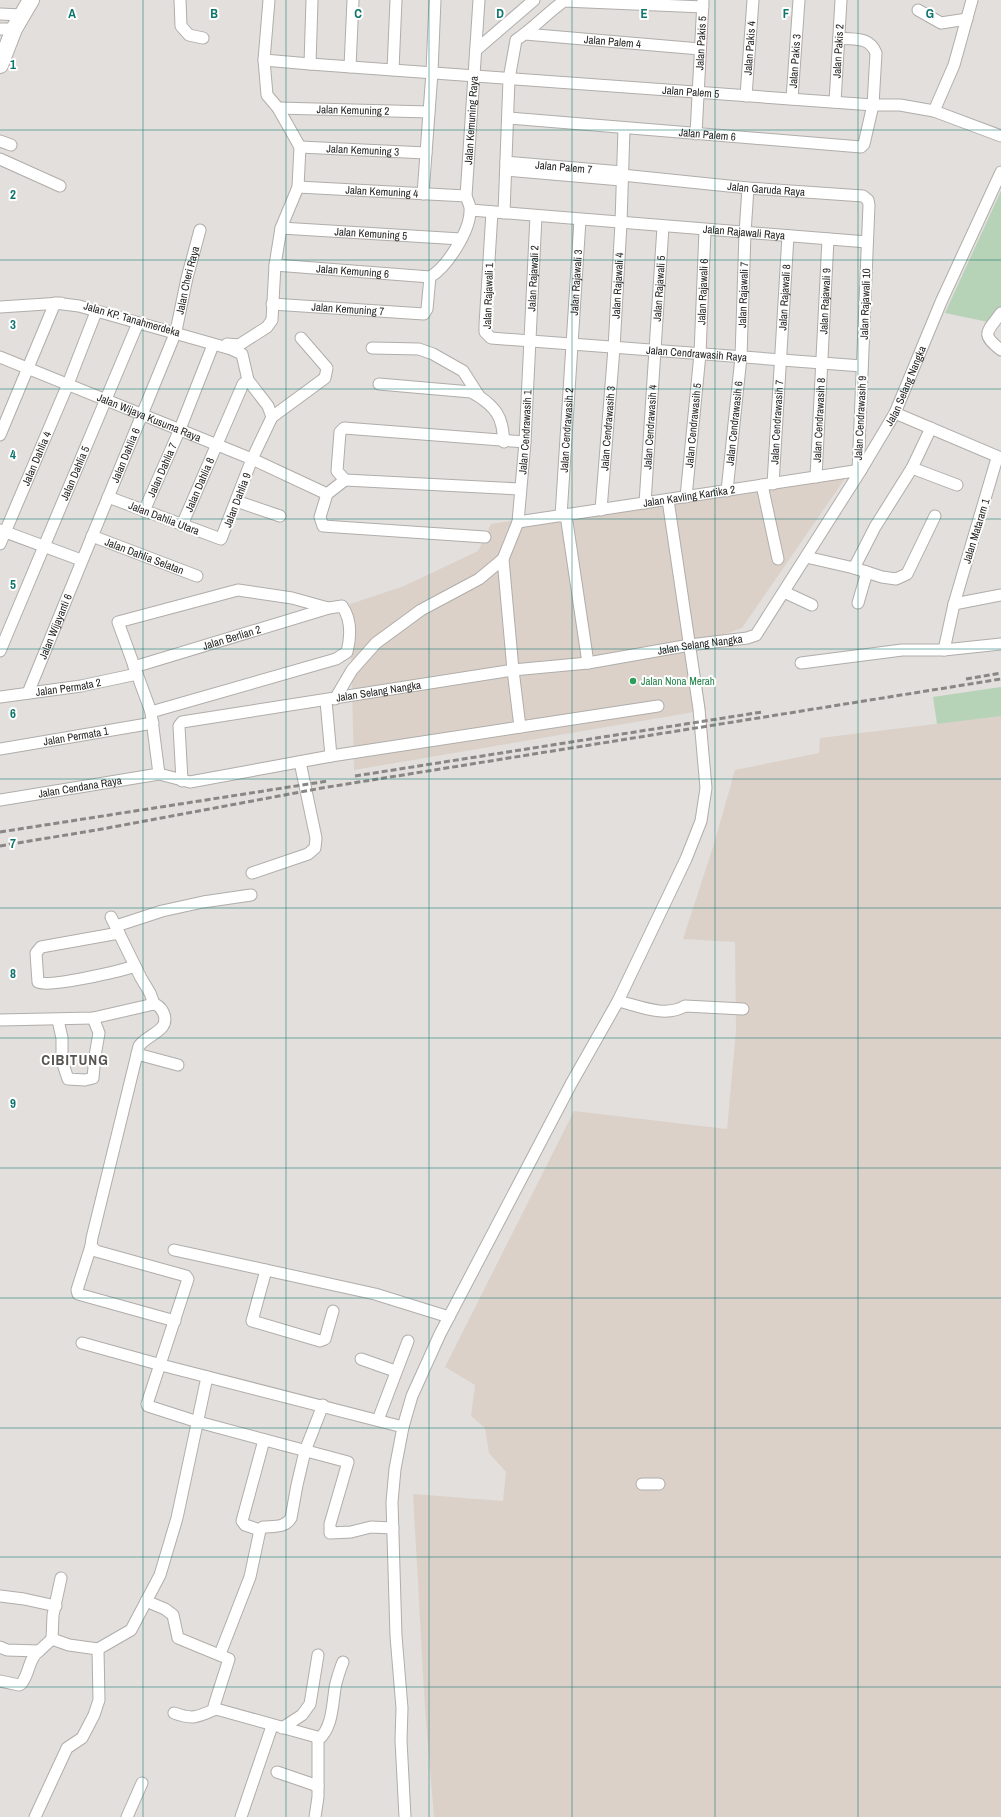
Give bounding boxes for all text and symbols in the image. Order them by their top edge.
text: A [68,5,76,22]
text: B [210,5,218,22]
text: C [354,5,362,22]
text: D [496,5,504,22]
text: E [640,5,648,22]
text: F [783,5,790,22]
text: G [926,5,934,22]
street label: Jalan Pakis 5 [692,16,709,71]
street label: Jalan Pakis 4 [741,21,758,76]
street label: Jalan Pakis 2 [829,24,847,79]
street label: Jalan Palem 4 [584,32,642,51]
street label: Jalan Pakis 3 [786,34,804,89]
text: 1 [10,56,16,73]
street label: Jalan Kemuning Raya [461,76,481,165]
street label: Jalan Palem 5 [662,83,720,101]
street label: Jalan Kemuning 2 [316,102,390,118]
street label: Jalan Palem 6 [678,125,736,144]
street label: Jalan Kemuning 3 [326,141,400,159]
street label: Jalan Palem 7 [535,158,593,176]
street label: Jalan Garuda Raya [727,179,806,199]
street label: Jalan Kemuning 4 [345,183,419,200]
text: 2 [10,186,16,203]
street label: Jalan Rajawali Raya [702,222,786,242]
street label: Jalan Kemuning 5 [334,224,408,243]
street label: Jalan Cheri Raya [173,245,202,316]
street label: Jalan Rajawali 2 [524,245,542,312]
street label: Jalan Rajawali 3 [567,249,585,316]
street label: Jalan Rajawali 4 [609,252,626,319]
street label: Jalan Rajawali 5 [650,255,668,322]
street label: Jalan Rajawali 6 [694,258,711,325]
street label: Jalan Kemuning 6 [316,261,390,281]
street label: Jalan Rajawali 7 [735,261,751,328]
street label: Jalan Rajawali 1 [480,263,496,329]
street label: Jalan Rajawali 8 [775,264,793,331]
street label: Jalan Rajawali 9 [816,268,834,335]
street label: Jalan Rajawali 10 [857,268,873,340]
street label: Jalan KP. Tanahmerdeka [82,299,182,339]
street label: Jalan Kemuning 7 [311,300,385,318]
text: 3 [10,316,16,333]
street label: Jalan Cendrawasih Raya [646,343,748,364]
street label: Jalan Selang Nangka [882,344,929,429]
street label: Jalan Cendrawasih 9 [851,375,869,461]
street label: Jalan Cendrawasih 8 [810,377,828,463]
street label: Jalan Cendrawasih 7 [767,379,786,465]
street label: Jalan Cendrawasih 6 [723,380,745,466]
street label: Jalan Cendrawasih 5 [682,382,704,468]
street label: Jalan Cendrawasih 4 [640,384,660,470]
street label: Jalan Cendrawasih 3 [597,385,618,471]
street label: Jalan Cendrawasih 2 [557,387,576,473]
street label: Jalan Cendrawasih 1 [515,389,535,475]
street label: Jalan Wijaya Kusuma Raya [95,390,203,445]
street label: Jalan Dahlia 6 [108,426,143,485]
street label: Jalan Dahlia 4 [19,429,54,488]
street label: Jalan Dahlia 7 [144,441,180,499]
street label: Jalan Dahlia 5 [57,444,93,502]
text: 4 [10,446,16,463]
street label: Jalan Dahlia 8 [182,455,217,514]
street label: Jalan Dahlia 9 [220,471,254,529]
street label: Jalan Kavling Kartika 2 [642,482,736,510]
street label: Jalan Mataram 1 [959,497,993,565]
street label: Jalan Dahlia Utara [127,498,201,538]
street label: Jalan Dahlia Selatan [103,535,186,577]
text: 5 [10,576,16,593]
street label: Jalan Wijayanti 6 [36,592,75,661]
street label: Jalan Berlian 2 [201,622,263,653]
street label: Jalan Selang Nangka [656,632,743,658]
place label: Jalan Nona Merah [641,674,715,688]
street label: Jalan Permata 2 [35,675,102,699]
marker: Jalan Nona Merah [628,676,638,686]
street label: Jalan Selang Nangka [335,678,422,705]
text: 6 [10,705,16,722]
street label: Jalan Permata 1 [42,724,110,749]
street label: Jalan Cendana Raya [37,773,123,801]
text: 7 [10,835,16,852]
text: 8 [10,965,16,982]
district label: CIBITUNG [41,1049,109,1070]
text: 9 [10,1095,16,1112]

